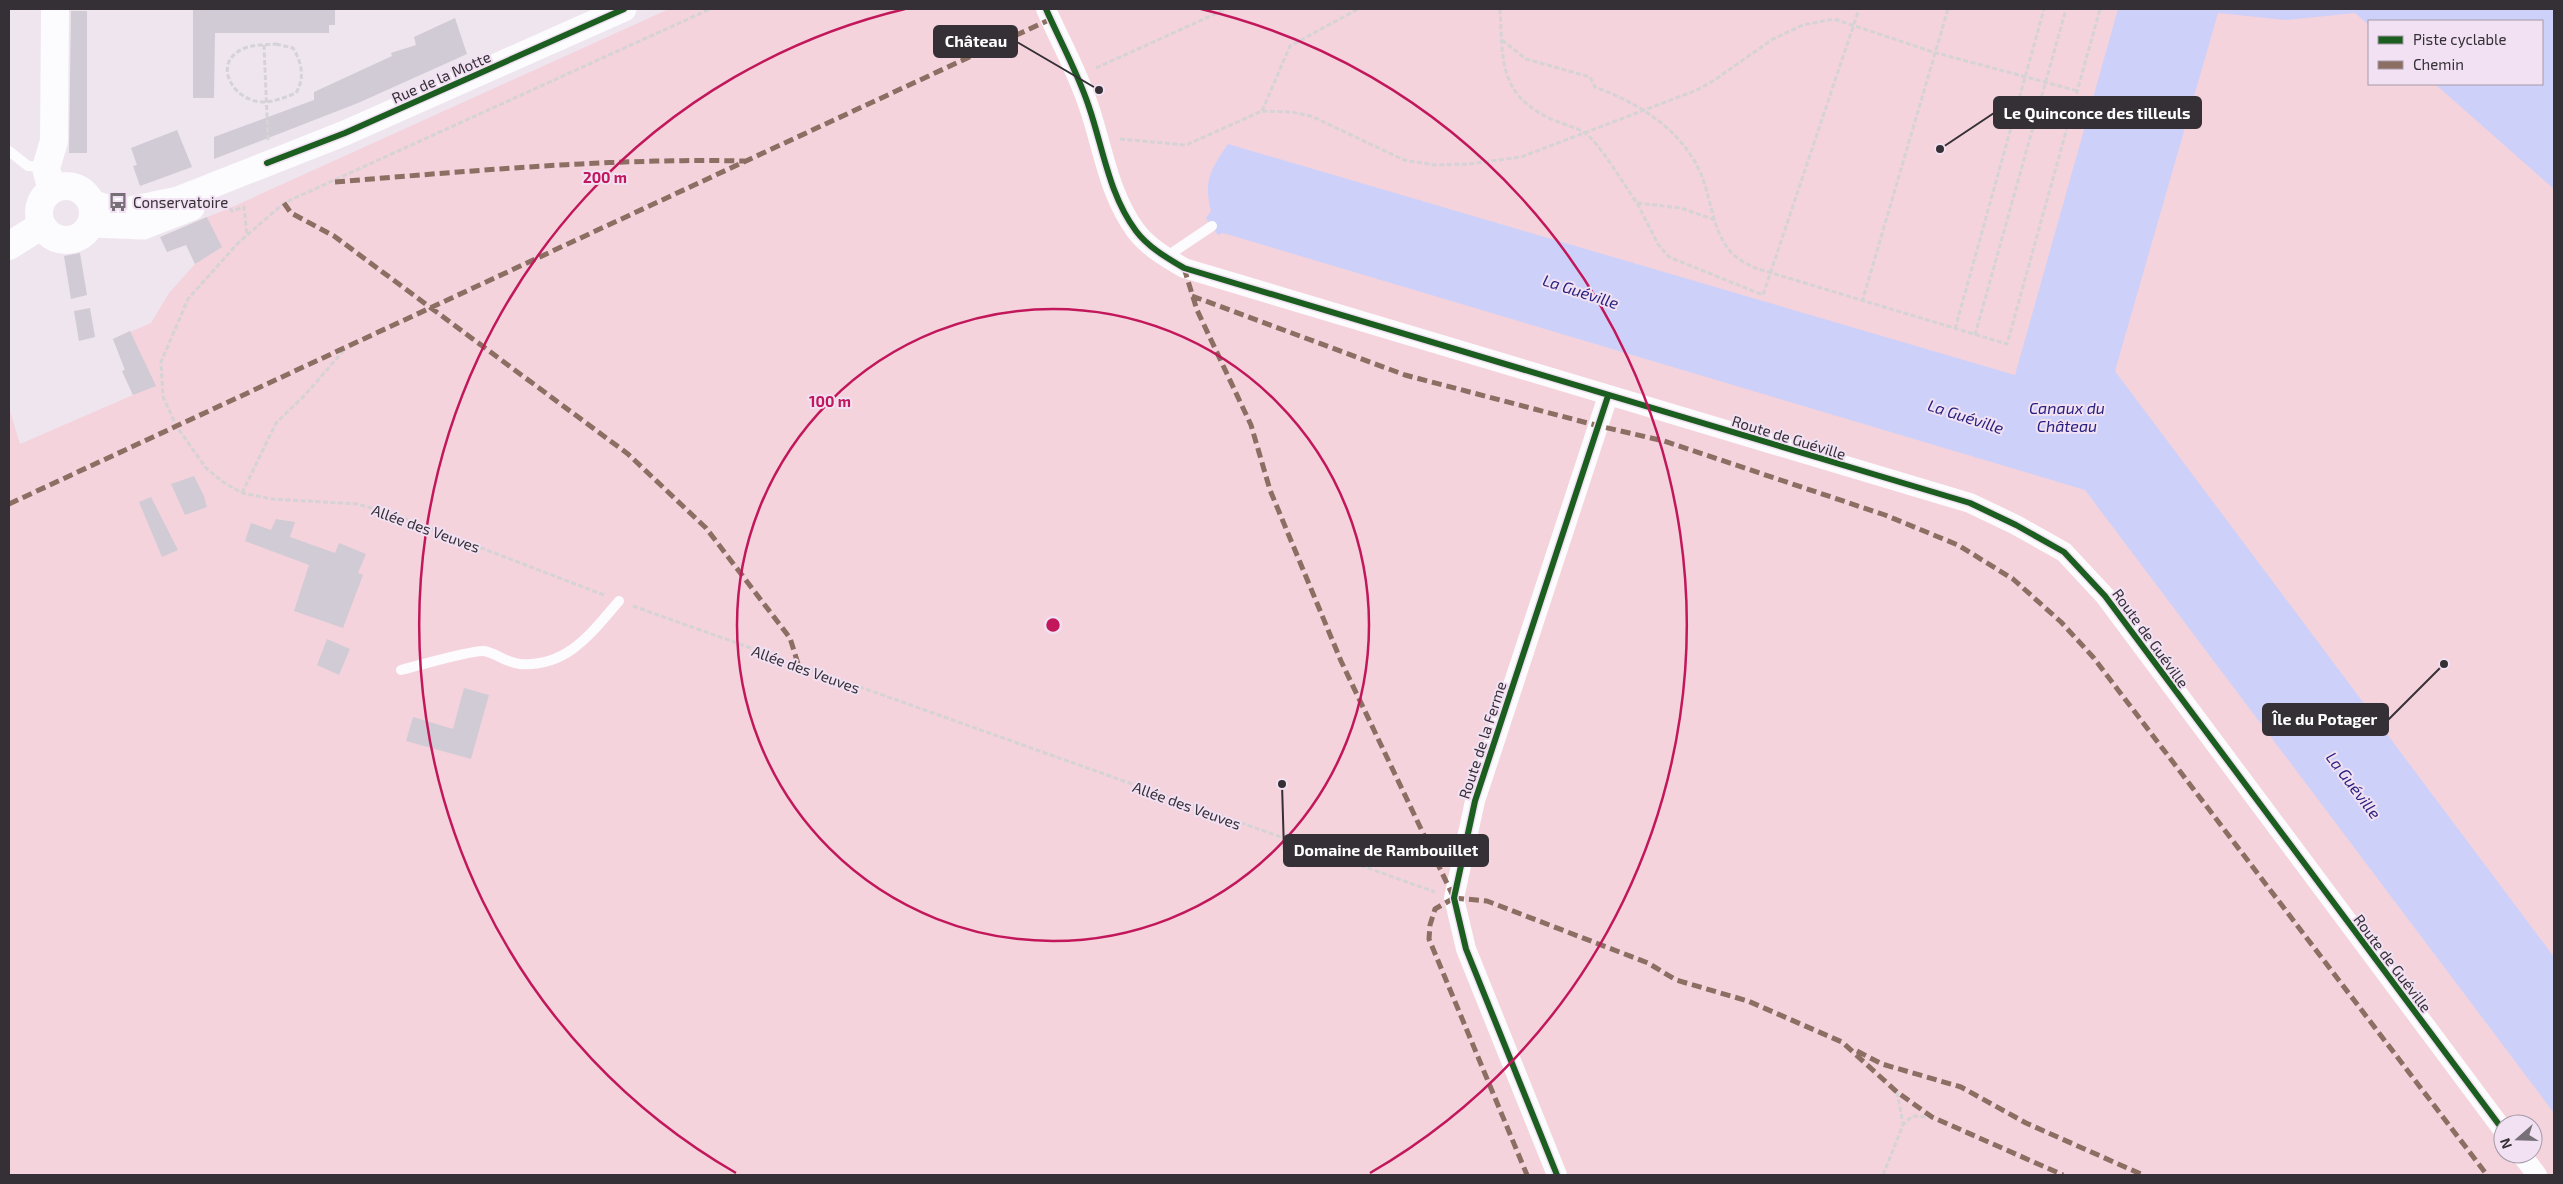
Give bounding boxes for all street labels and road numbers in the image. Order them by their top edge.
street label: Rue de la Motte [389,47,493,107]
street label: Route de Guéville [1730,411,1848,463]
street label: Allée des Veuves [370,500,482,556]
street label: Route de Guéville [2109,585,2193,691]
street label: Allée des Veuves [750,641,862,697]
street label: Route de la Ferme [1455,679,1509,801]
street label: Allée des Veuves [1131,777,1243,833]
street label: Route de Guéville [2350,910,2436,1016]

